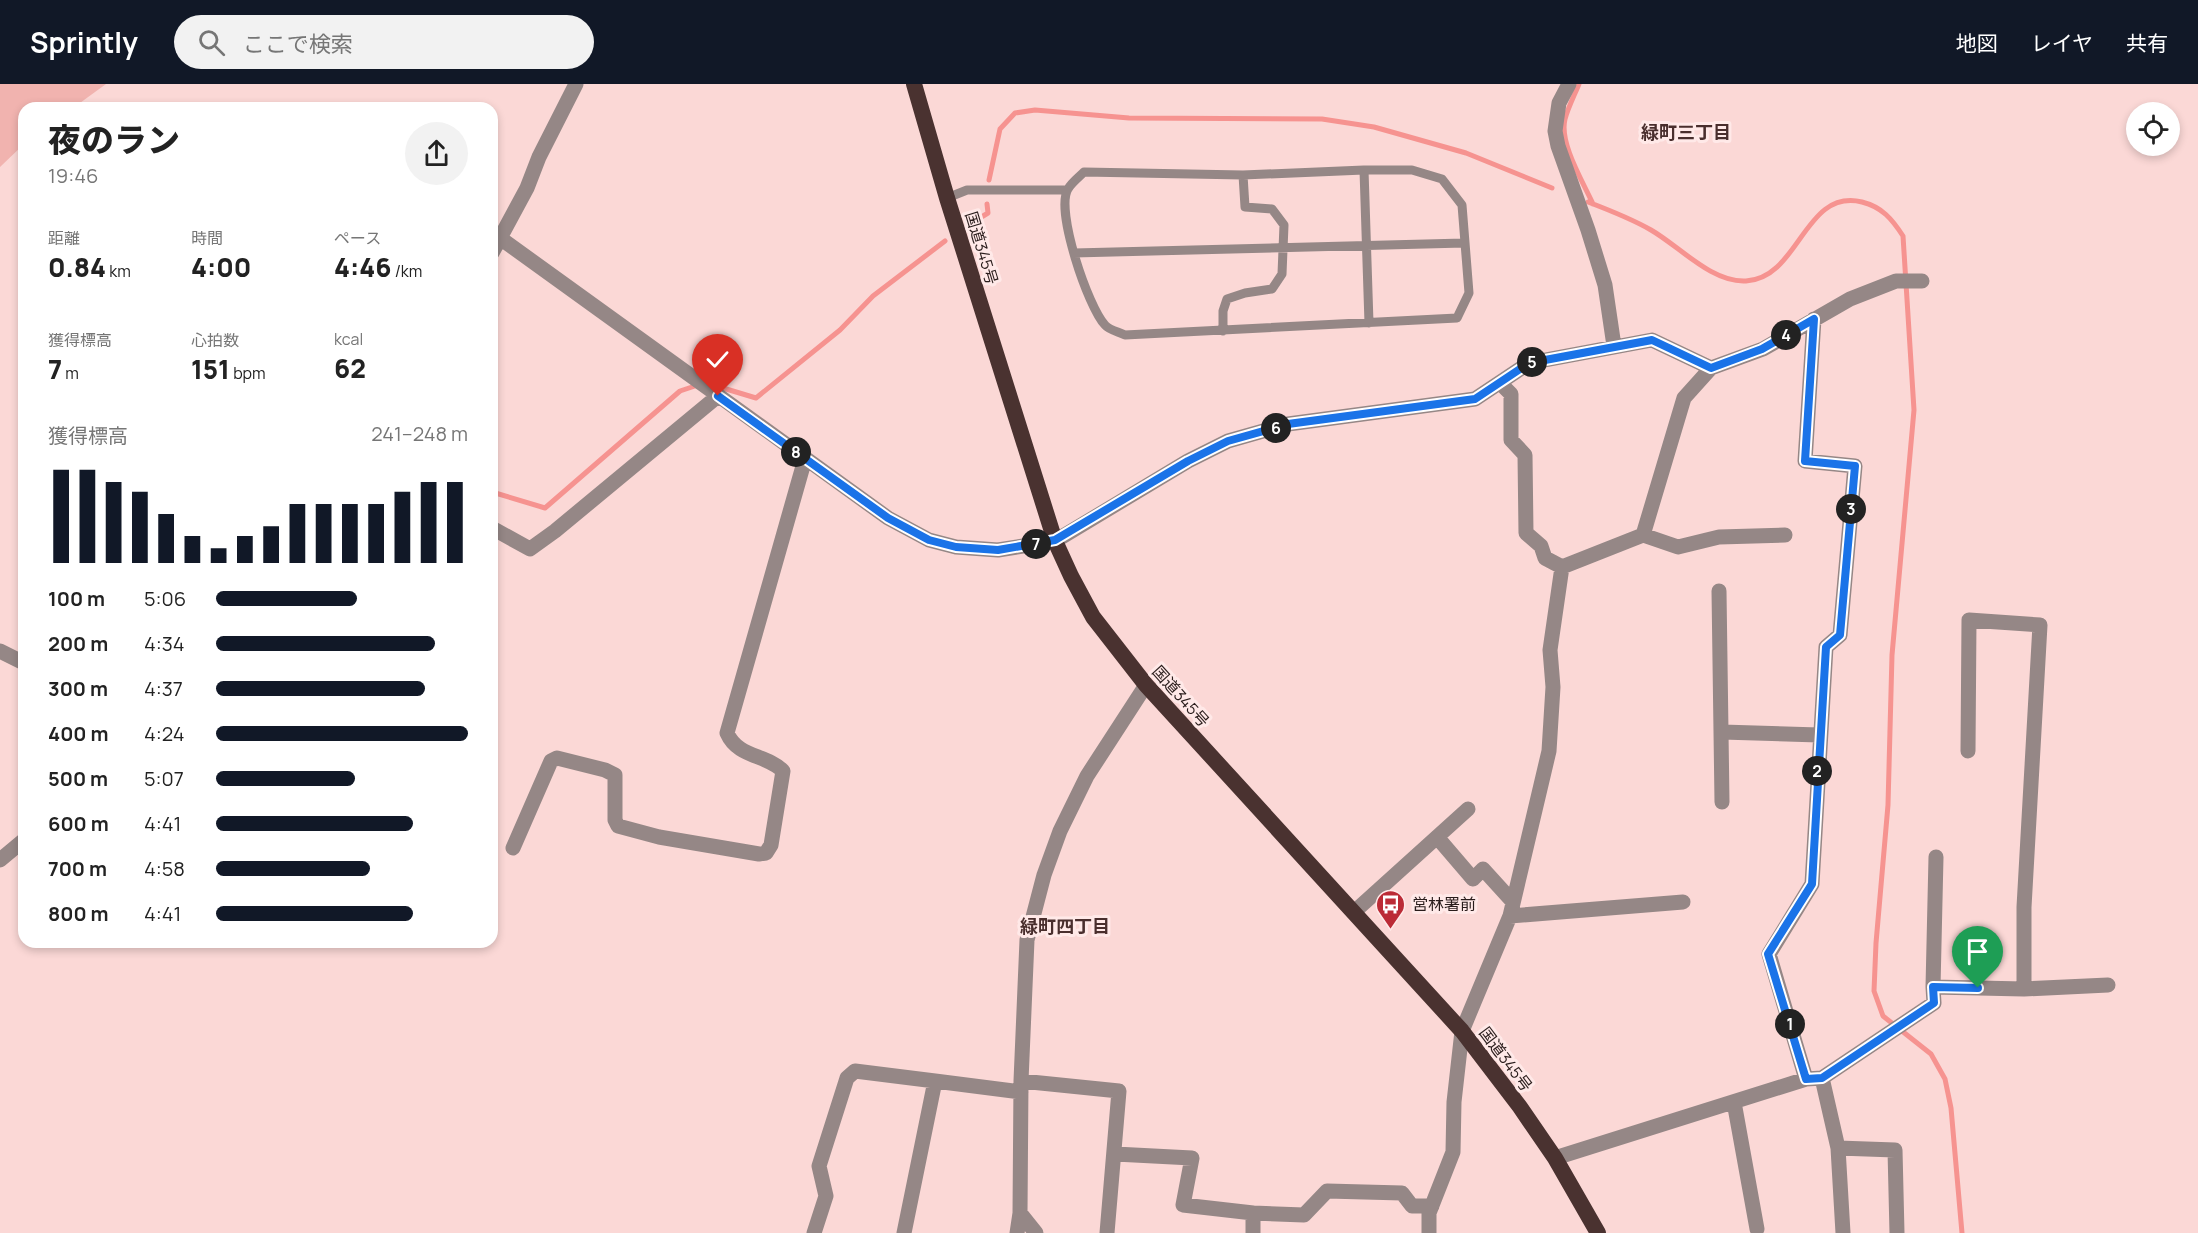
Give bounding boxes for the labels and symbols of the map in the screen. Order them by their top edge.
district label: 緑町三丁目 [1641,120,1731,144]
street label: 国道345号 [960,209,1004,287]
pin: 4 [1771,320,1801,350]
pin [692,334,743,396]
pin: 5 [1517,347,1547,377]
pin: 6 [1261,413,1291,443]
pin: 8 [781,437,811,467]
pin: 3 [1836,494,1866,524]
pin: 7 [1021,529,1051,559]
street label: 国道345号 [1148,661,1214,731]
pin: 2 [1802,756,1832,786]
bus stop icon: 営林署前 [1375,888,1407,930]
place label: 営林署前 [1412,893,1476,915]
district label: 緑町四丁目 [1020,914,1110,938]
pin [1952,926,2003,988]
pin: 1 [1775,1009,1805,1039]
street label: 国道345号 [1474,1022,1538,1096]

